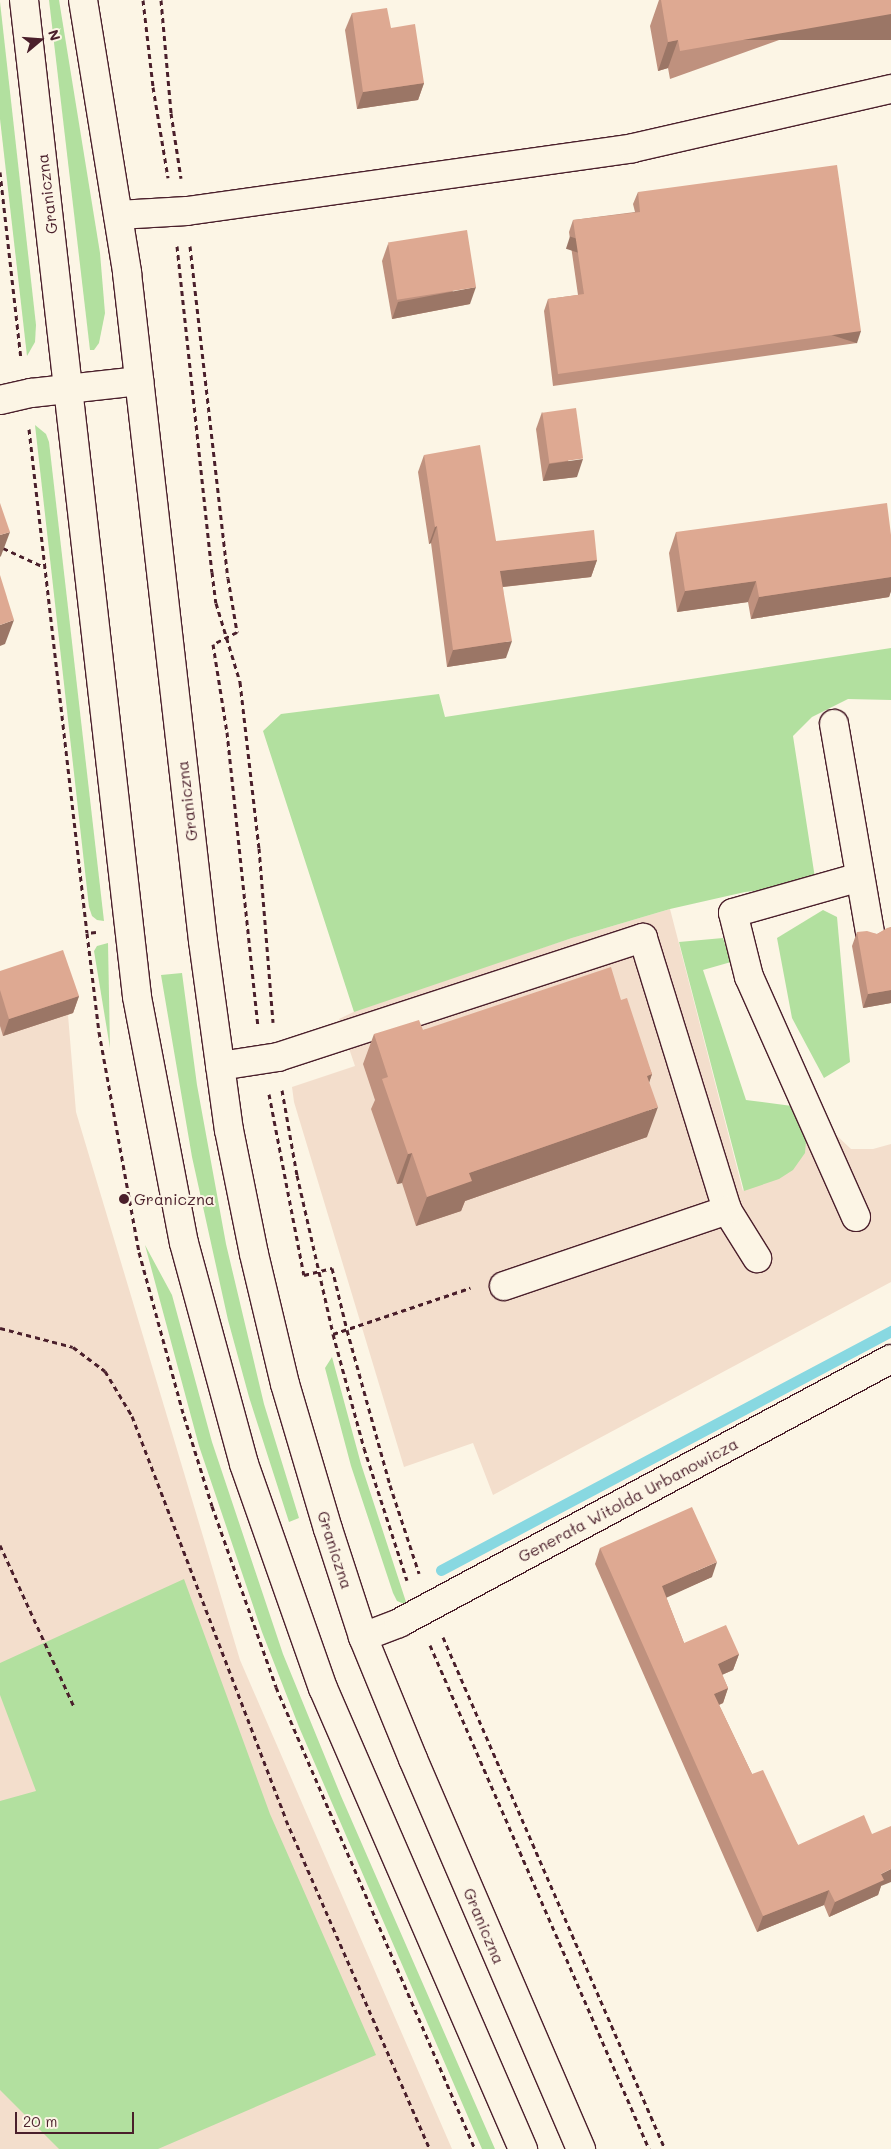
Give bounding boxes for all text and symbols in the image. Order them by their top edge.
north arrow [15,15,65,65]
text: N [44,27,65,43]
street label: Graniczna [33,153,61,235]
street label: Graniczna [173,760,201,842]
place label: Graniczna [134,1189,215,1209]
marker: Graniczna [118,1193,130,1205]
street label: Generała Witolda Urbanowicza [515,1434,741,1566]
street label: Graniczna [313,1509,357,1591]
street label: Graniczna [459,1885,509,1967]
scale bar [18,2102,136,2134]
text: 20 m [23,2111,57,2131]

